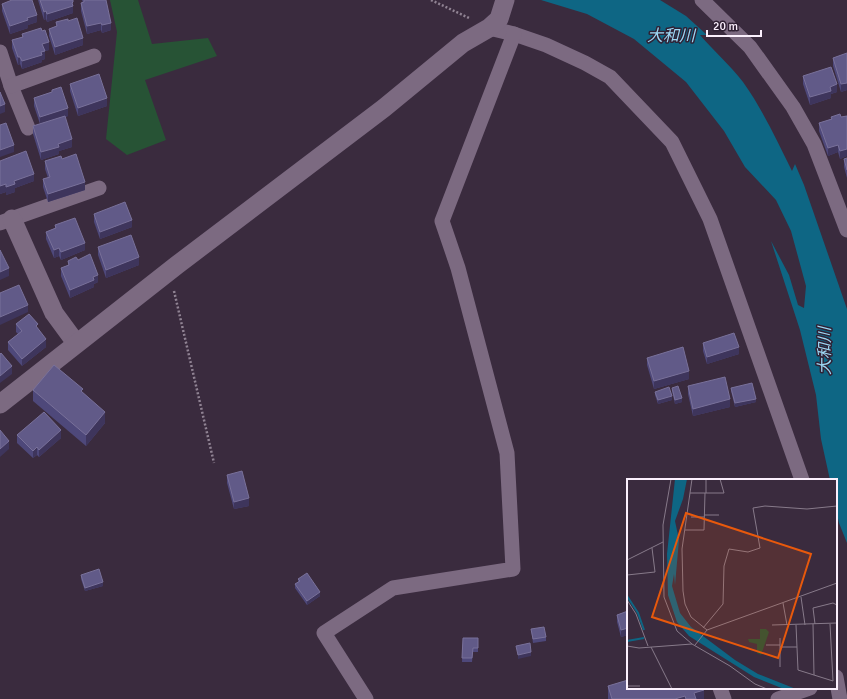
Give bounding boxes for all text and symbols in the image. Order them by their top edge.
scale bar [707,12,761,38]
text: 20 m [713,19,738,34]
water label: 大和川 [647,26,697,46]
water label: 大和川 [815,325,835,375]
inset map [627,479,837,689]

